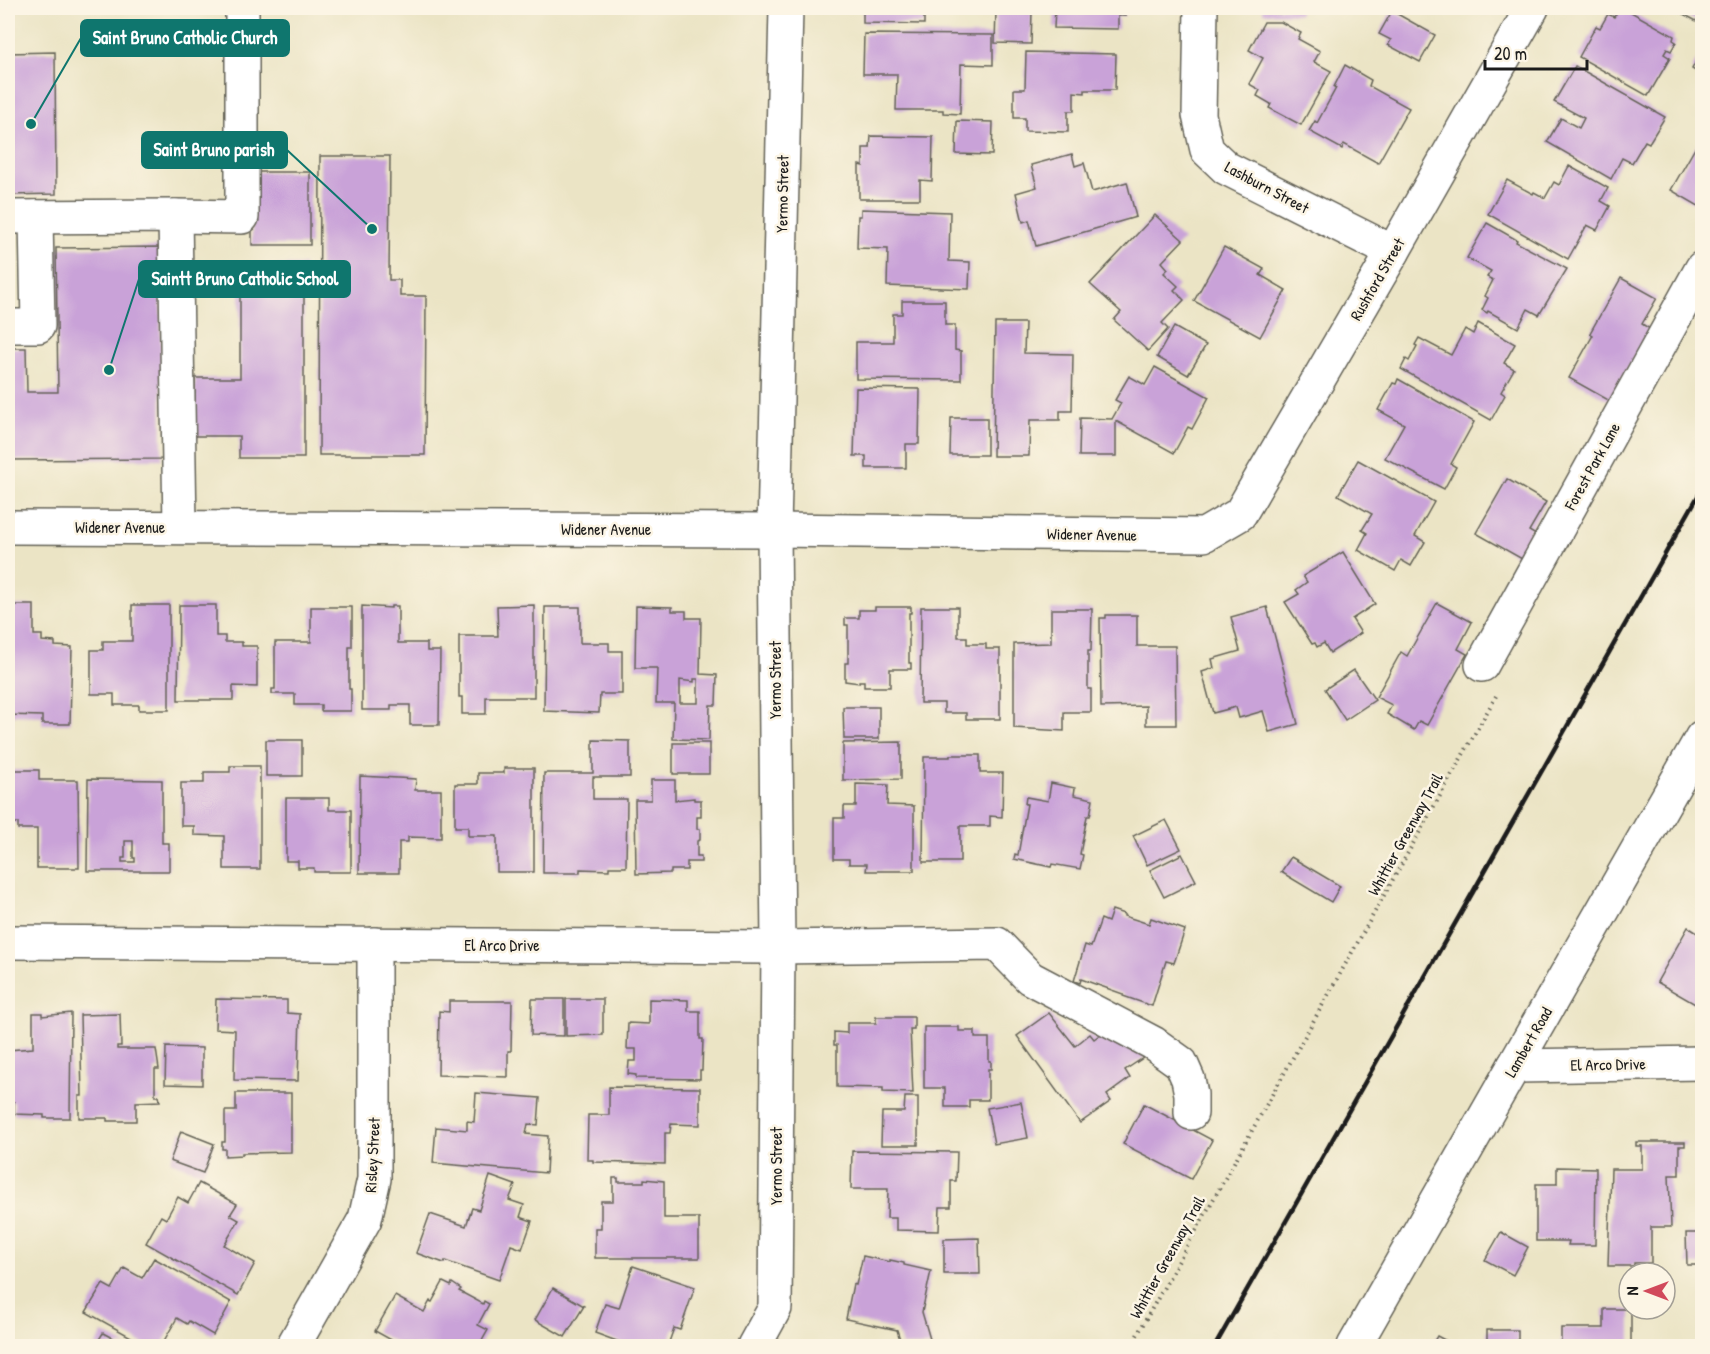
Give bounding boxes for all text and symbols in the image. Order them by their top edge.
callout: Saint Bruno Catholic Church [81,20,289,56]
text: Saint Bruno Catholic Church [93,25,278,50]
scale bar [1485,33,1587,71]
text: 20 m [1494,41,1527,66]
callout: Saint Bruno parish [142,132,287,168]
text: Saint Bruno parish [154,137,275,163]
street label: Yermo Street [770,154,794,233]
street label: Lashburn Street [1221,156,1313,219]
street label: Rushford Street [1344,233,1410,324]
callout: Saintt Bruno Catholic School [139,261,350,297]
text: Saintt Bruno Catholic School [152,266,340,291]
street label: Forest Park Lane [1558,418,1625,514]
street label: Widener Avenue [75,516,166,538]
street label: Widener Avenue [561,518,652,540]
street label: Widener Avenue [1047,522,1138,546]
street label: Yermo Street [764,641,786,719]
street label: Whittier Greenway Trail [1362,768,1448,899]
street label: El Arco Drive [464,934,540,956]
street label: Lambert Road [1499,1003,1557,1081]
street label: El Arco Drive [1570,1052,1647,1076]
street label: Risley Street [359,1116,385,1193]
street label: Yermo Street [765,1127,787,1205]
street label: Whittier Greenway Trail [1124,1191,1210,1322]
north arrow [1617,1261,1677,1321]
text: N [1621,1286,1643,1295]

